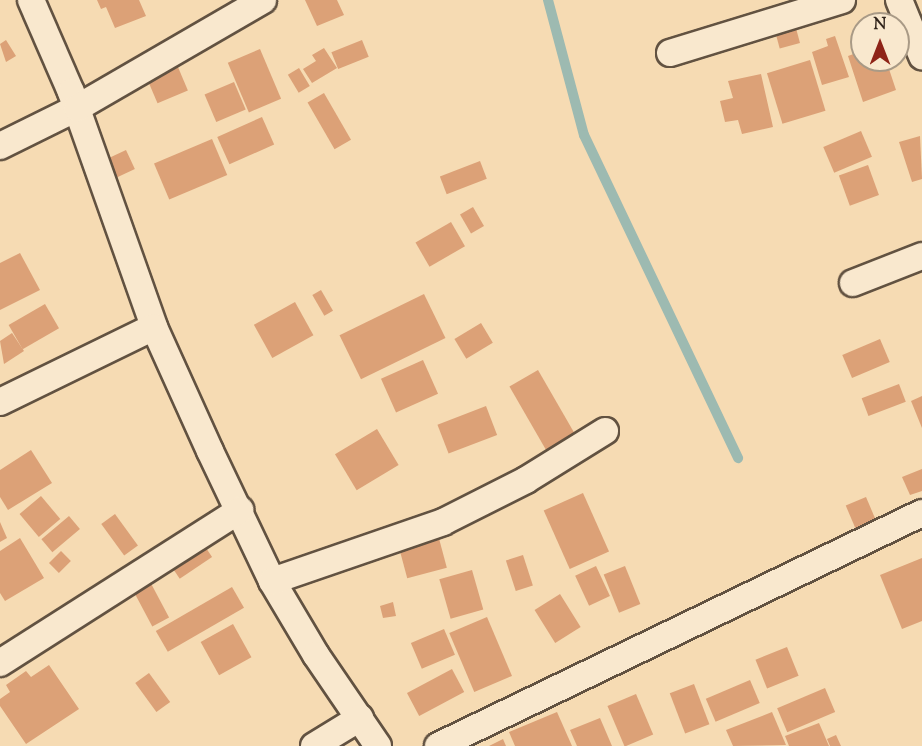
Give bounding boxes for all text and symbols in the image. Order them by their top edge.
north arrow [850,12,910,72]
text: N [874,14,886,37]

